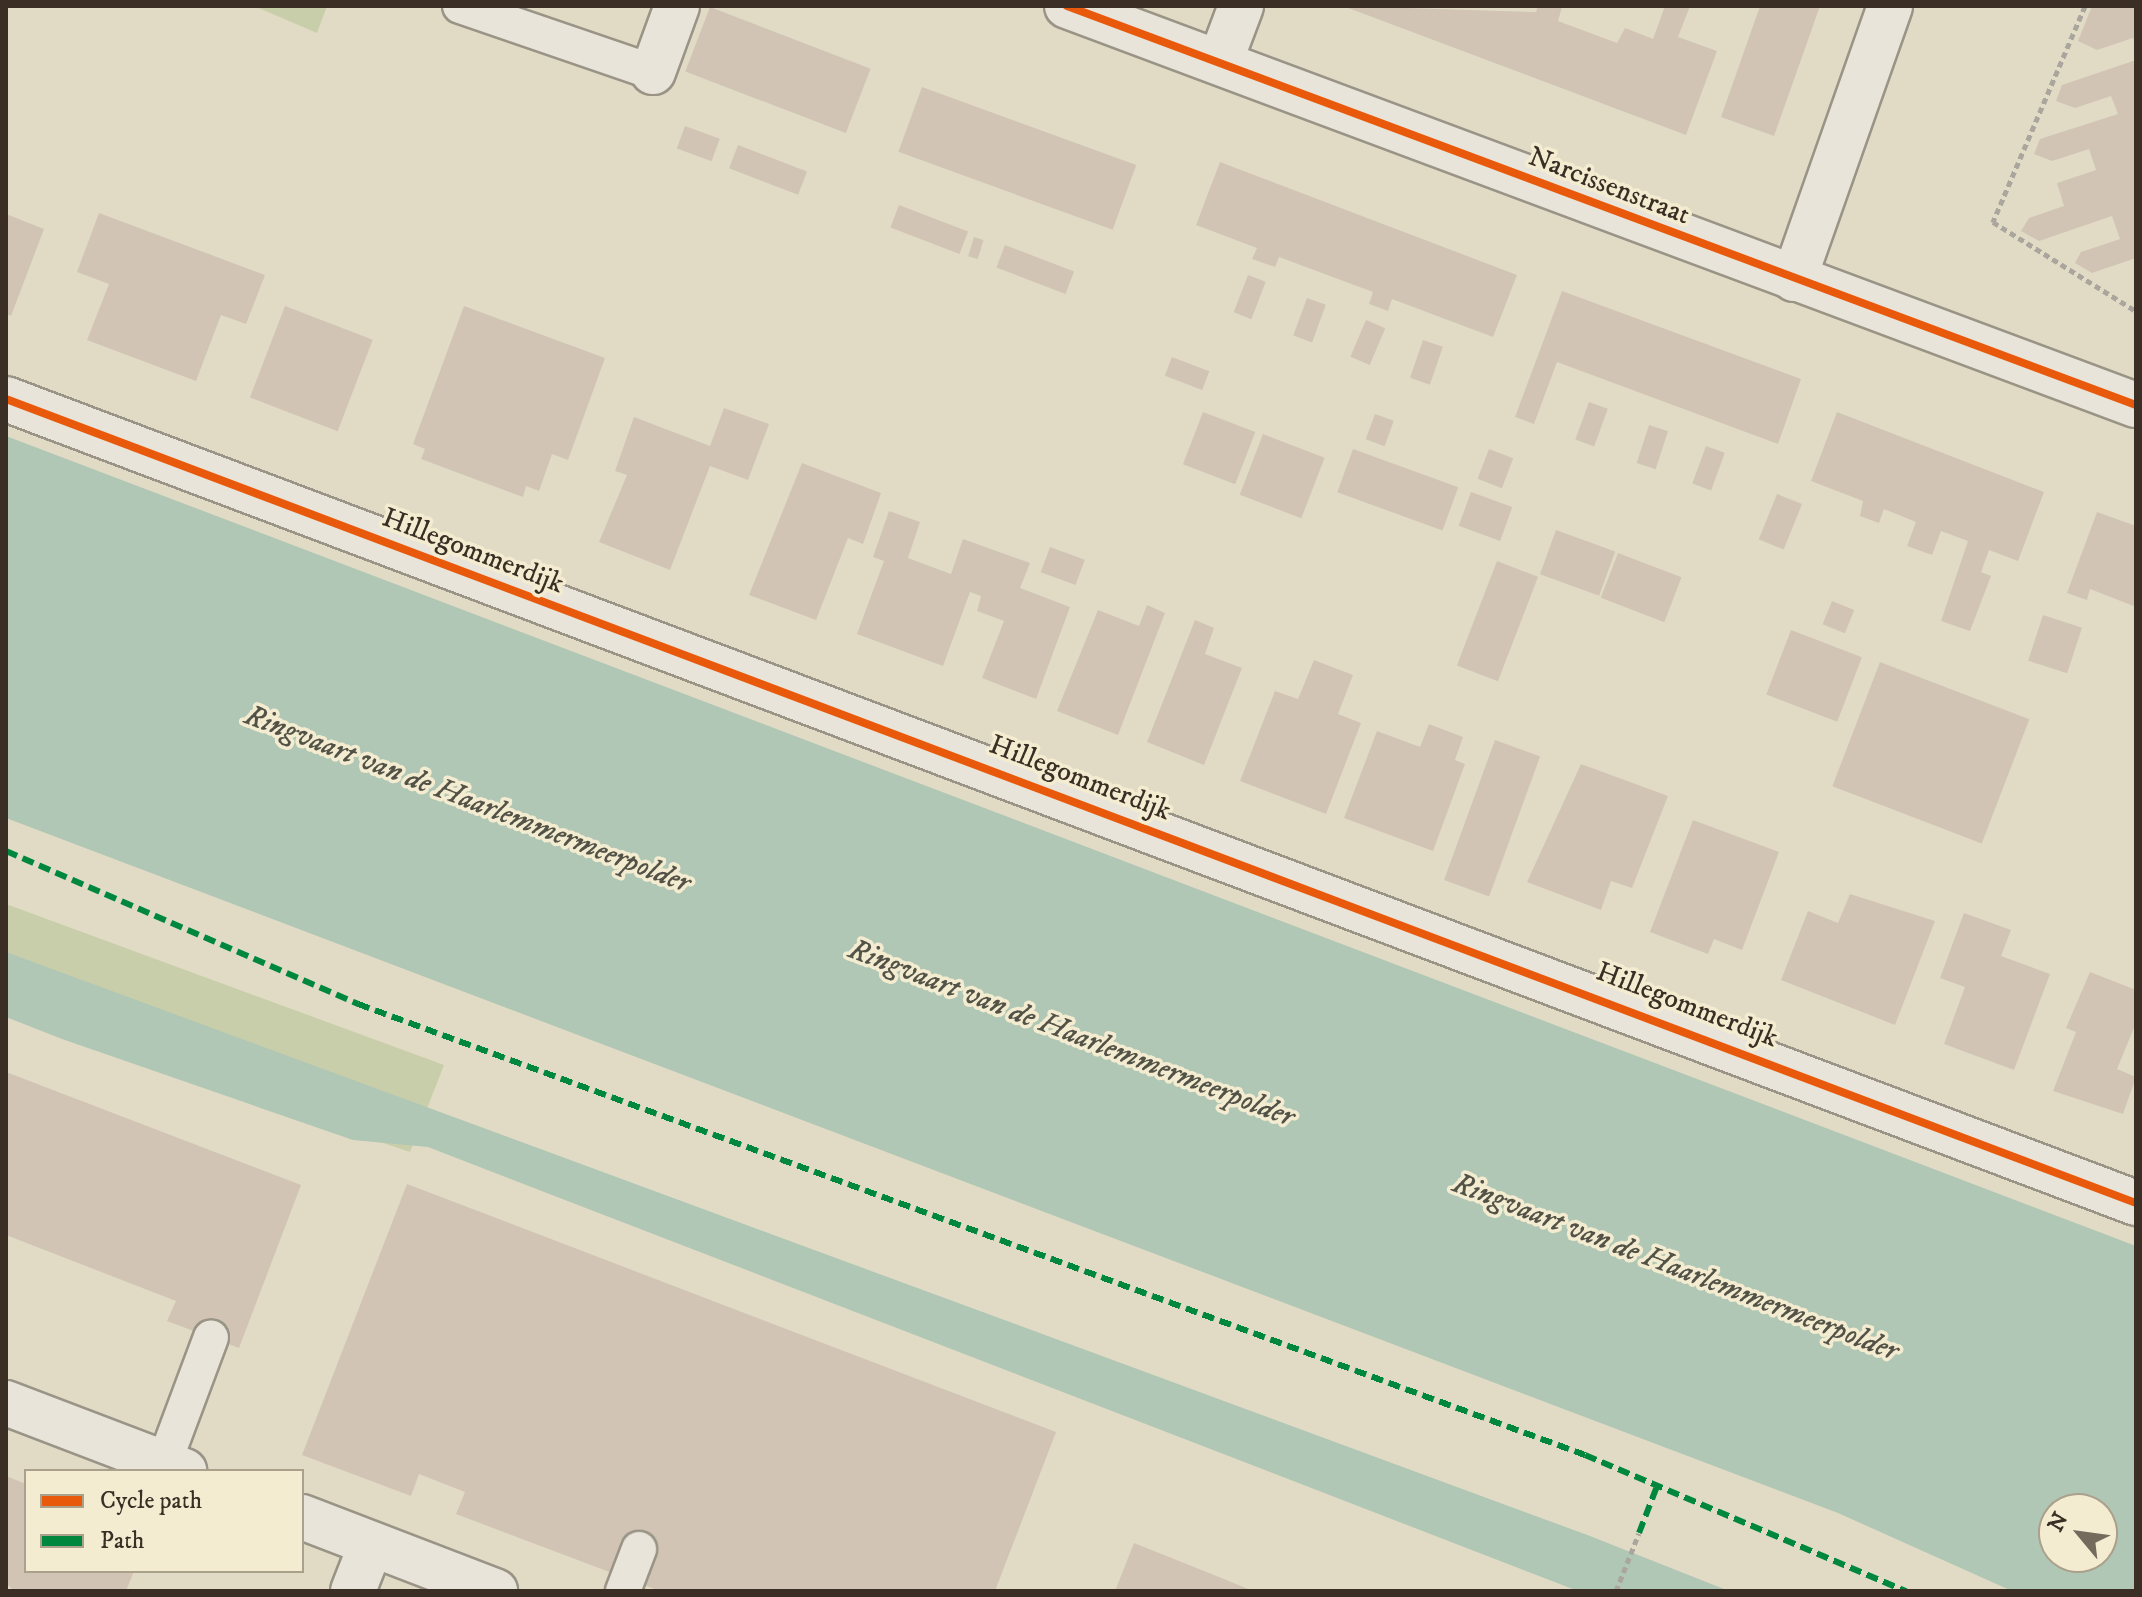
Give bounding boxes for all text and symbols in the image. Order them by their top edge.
street label: Narcissenstraat [1524,140,1694,232]
street label: Hillegommerdijk [377,501,569,601]
water label: Ringvaart van de Haarlemmermeerpolder [239,698,695,902]
street label: Hillegommerdijk [984,728,1176,828]
water label: Ringvaart van de Haarlemmermeerpolder [843,932,1299,1136]
street label: Hillegommerdijk [1591,955,1783,1055]
water label: Ringvaart van de Haarlemmermeerpolder [1447,1166,1903,1370]
legend [24,1469,304,1573]
text: Cycle path [100,1486,202,1516]
north arrow [2038,1493,2118,1573]
text: N [2042,1508,2075,1537]
text: Path [100,1526,144,1556]

